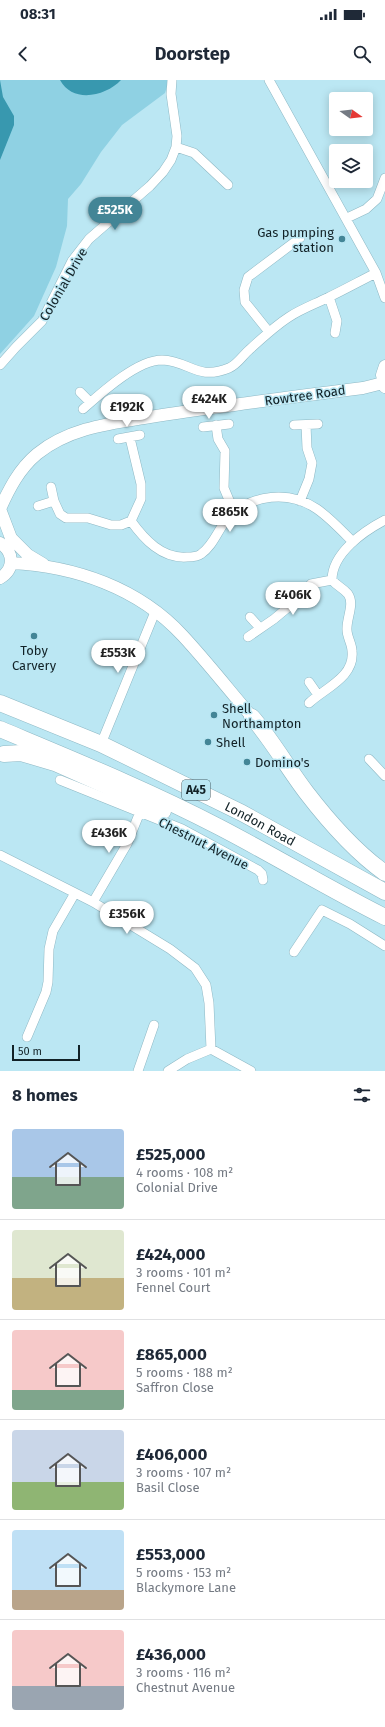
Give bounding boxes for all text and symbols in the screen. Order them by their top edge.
text: 08:31 [20,5,56,23]
icon: back [12,43,34,65]
text: Doorstep [155,43,230,65]
icon: search [351,43,373,65]
north arrow [329,92,373,136]
map controls [329,92,373,188]
button: layers [329,144,373,188]
pin: £525K [87,197,143,231]
text: £525K [97,202,133,217]
place label: Gas pumping station [257,225,334,255]
marker: Gas pumping station [337,234,347,244]
street label: Colonial Drive [36,245,90,323]
street label: Rowtree Road [264,382,346,409]
pin: £424K [181,386,237,420]
text: £424K [191,391,227,406]
pin: £192K [99,394,155,428]
text: £192K [110,399,144,414]
pin: £865K [202,499,258,533]
text: £865K [212,504,248,519]
pin: £406K [265,582,321,616]
text: £406K [274,587,312,602]
marker: Toby Carvery [29,631,39,641]
pin: £553K [90,640,146,674]
place label: Toby Carvery [12,643,57,673]
text: £553K [100,645,136,660]
place label: Shell Northampton [222,701,301,731]
marker: Shell Northampton [209,710,219,720]
place label: Shell [216,735,246,750]
marker: Shell [203,737,213,747]
place label: Domino's [255,755,310,770]
marker: Domino's [242,757,252,767]
road number: A45 [182,780,210,800]
street label: London Road [222,799,298,849]
street label: Chestnut Avenue [156,814,251,873]
pin: £436K [81,820,137,854]
text: £436K [91,825,127,840]
pin: £356K [99,901,155,935]
text: £356K [109,906,145,921]
scale bar [12,1043,80,1062]
text: 50 m [18,1045,42,1058]
icon: filters [351,1084,373,1106]
text: 8 homes [12,1085,78,1106]
text: £525,000 [136,1144,205,1165]
icon: home [44,1145,92,1193]
text: 4 rooms · 108 m² [136,1165,233,1180]
text: Colonial Drive [136,1180,218,1195]
text: £424,000 [136,1244,205,1265]
icon: home [44,1246,92,1294]
text: 3 rooms · 101 m² [136,1265,231,1280]
text: Fennel Court [136,1280,210,1295]
text: £865,000 [136,1344,207,1365]
icon: home [44,1346,92,1394]
text: 5 rooms · 188 m² [136,1365,233,1380]
text: Saffron Close [136,1380,214,1395]
text: £406,000 [136,1444,207,1465]
icon: home [44,1446,92,1494]
text: 3 rooms · 107 m² [136,1465,231,1480]
text: Basil Close [136,1480,199,1495]
text: £553,000 [136,1544,205,1565]
icon: home [44,1546,92,1594]
text: 5 rooms · 153 m² [136,1565,231,1580]
text: Blackymore Lane [136,1580,236,1595]
text: £436,000 [136,1644,206,1665]
icon: home [44,1646,92,1694]
text: 3 rooms · 116 m² [136,1665,231,1680]
text: Chestnut Avenue [136,1680,235,1695]

